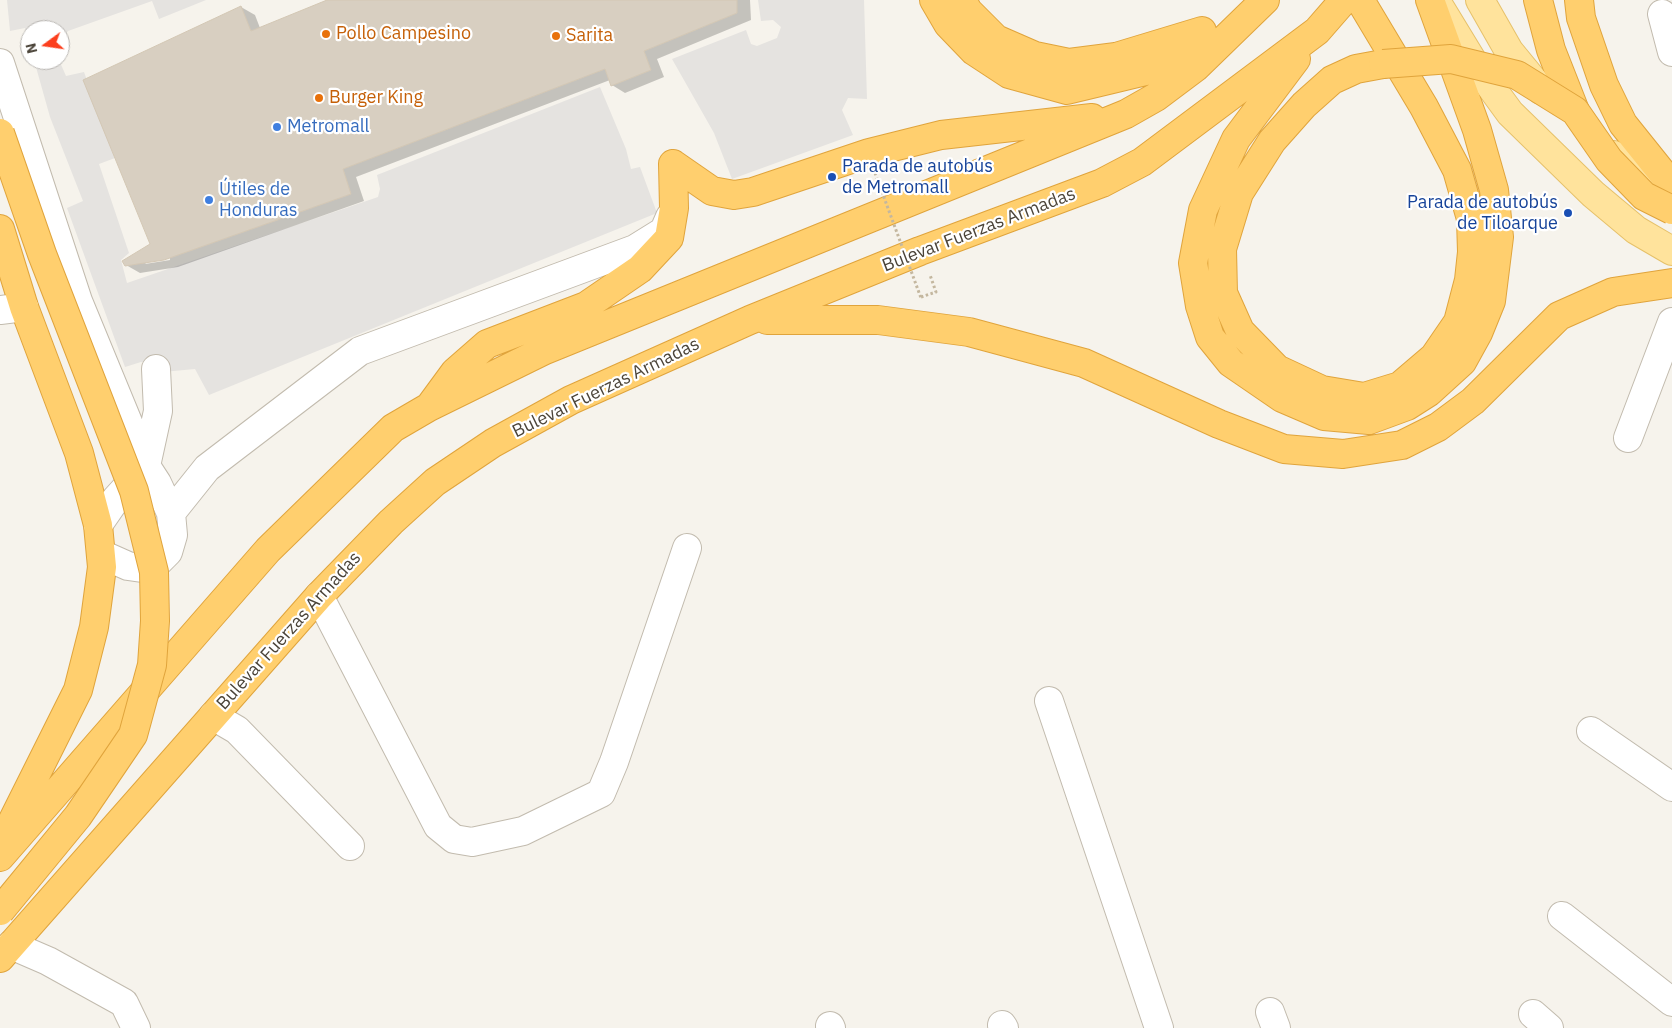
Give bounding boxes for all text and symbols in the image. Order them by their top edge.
north arrow [20,20,70,70]
place label: Pollo Campesino [336,23,471,45]
place label: Sarita [566,25,613,47]
marker: Pollo Campesino [320,28,332,40]
marker: Sarita [550,30,562,42]
text: N [21,41,41,55]
place label: Burger King [329,87,423,109]
marker: Burger King [313,92,325,104]
place label: Metromall [287,116,369,138]
marker: Metromall [271,121,283,133]
place label: Parada de autobús de Metromall [842,156,993,198]
marker: Parada de autobús de Metromall [826,171,838,183]
place label: Útiles de Honduras [219,179,298,222]
street label: Bulevar Fuerzas Armadas [879,183,1079,277]
place label: Parada de autobús de Tiloarque [1407,192,1558,234]
marker: Útiles de Honduras [203,194,215,206]
marker: Parada de autobús de Tiloarque [1562,207,1574,219]
street label: Bulevar Fuerzas Armadas [509,333,703,443]
street label: Bulevar Fuerzas Armadas [212,547,366,715]

